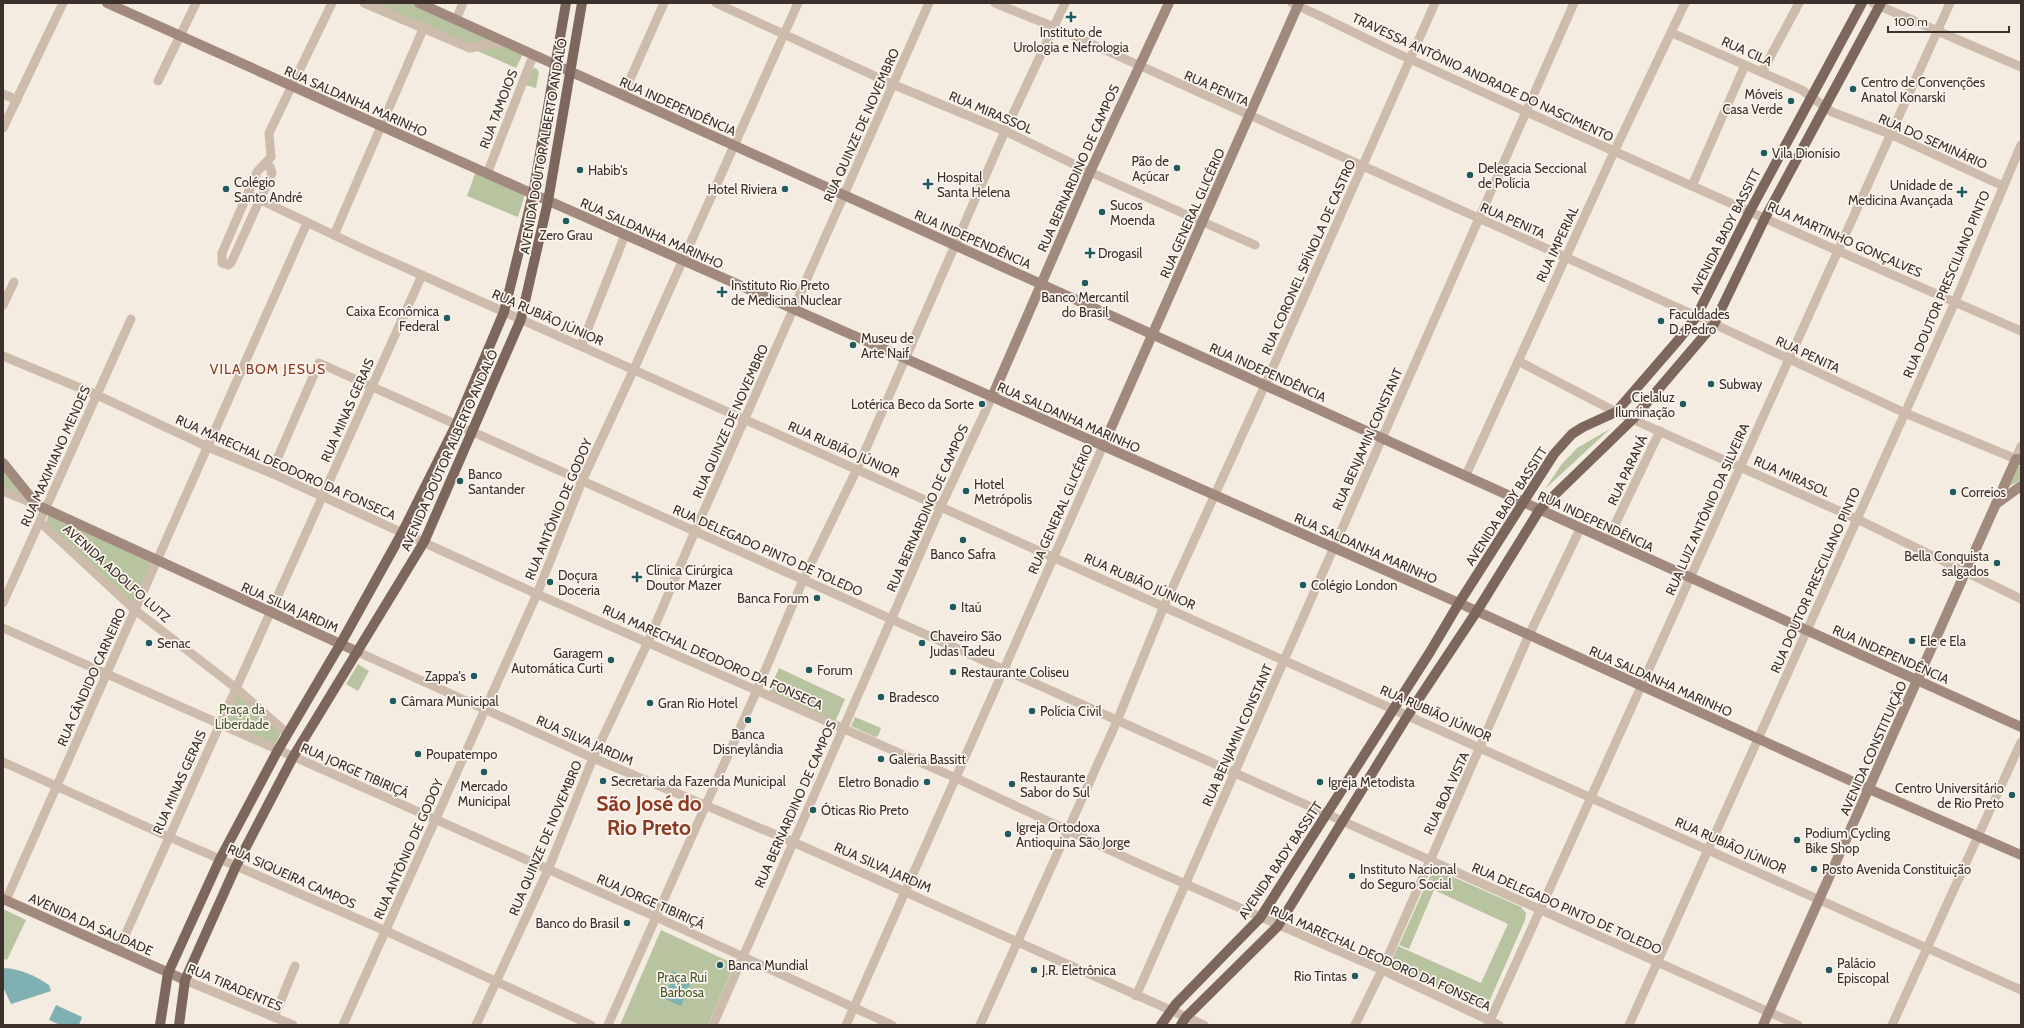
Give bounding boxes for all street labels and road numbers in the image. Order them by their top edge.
street label: TRAVESSA ANTÔNIO ANDRADE DO NASCIMENTO [1350,9,1616,145]
street label: RUA CILA [1719,33,1775,69]
street label: AVENIDA DOUTOR ALBERTO ANDALÓ [516,37,570,255]
street label: RUA QUINZE DE NOVEMBRO [820,45,902,205]
street label: RUA SALDANHA MARINHO [282,62,430,140]
street label: RUA TAMOIOS [476,67,521,151]
street label: RUA PENITA [1182,67,1252,109]
street label: RUA INDEPENDÊNCIA [617,73,739,139]
street label: RUA BERNARDINO DE CAMPOS [1034,81,1122,254]
street label: RUA MIRASSOL [947,87,1036,137]
street label: RUA DO SEMINÁRIO [1876,109,1990,172]
street label: RUA GENERAL GLICÉRIO [1155,145,1228,280]
street label: RUA CORONEL SPÍNOLA DE CASTRO [1257,156,1358,357]
street label: AVENIDA BADY BASSITT [1686,166,1764,296]
street label: RUA DOUTOR PRESCILIANO PINTO [1899,188,1993,380]
street label: RUA SALDANHA MARINHO [578,194,726,272]
street label: RUA MARTINHO GONÇALVES [1765,198,1925,281]
street label: RUA PENITA [1478,199,1548,241]
street label: RUA IMPERIAL [1532,203,1582,285]
street label: RUA INDEPENDÊNCIA [912,206,1034,272]
street label: RUA RUBIÃO JÚNIOR [490,284,607,349]
street label: RUA PENITA [1773,332,1843,376]
street label: RUA INDEPENDÊNCIA [1207,339,1329,405]
street label: RUA QUINZE DE NOVEMBRO [689,341,771,501]
street label: AVENIDA DOUTOR ALBERTO ANDALÓ [397,347,501,553]
street label: RUA MINAS GERAIS [317,355,377,464]
street label: RUA BENJAMIN CONSTANT [1328,365,1406,513]
street label: RUA SALDANHA MARINHO [995,378,1143,456]
street label: RUA MAXIMIANO MENDES [17,383,93,529]
street label: RUA MARECHAL DEODORO DA FONSECA [173,411,399,523]
street label: RUA RUBIÃO JÚNIOR [786,416,903,481]
street label: RUA LUIZ ANTÔNIO DA SILVEIRA [1662,420,1752,598]
street label: RUA BERNARDINO DE CAMPOS [883,421,971,594]
street label: RUA PARANÁ [1603,432,1650,508]
street label: RUA ANTÔNIO DE GODOY [521,435,595,582]
street label: RUA GENERAL GLICÉRIO [1023,441,1096,576]
street label: AVENIDA BADY BASSITT [1462,444,1550,568]
street label: RUA MIRASOL [1751,452,1833,500]
street label: RUA DOUTOR PRESCILIANO PINTO [1767,484,1863,676]
street label: RUA INDEPENDÊNCIA [1536,487,1656,555]
street label: RUA DELEGADO PINTO DE TOLEDO [671,501,865,599]
street label: RUA SALDANHA MARINHO [1292,509,1440,587]
street label: AVENIDA ADOLFO LUTZ [60,521,174,626]
street label: RUA RUBIÃO JÚNIOR [1082,548,1199,613]
street label: RUA SILVA JARDIM [239,578,341,636]
street label: RUA MARECHAL DEODORO DA FONSECA [600,601,826,713]
street label: RUA CÂNDIDO CARNEIRO [53,605,129,749]
street label: RUA INDEPENDÊNCIA [1830,621,1952,687]
street label: RUA SALDANHA MARINHO [1587,642,1735,720]
street label: RUA BENJAMIN CONSTANT [1198,661,1276,809]
street label: AVENIDA CONSTITUIÇÃO [1836,678,1910,818]
street label: RUA RUBIÃO JÚNIOR [1378,680,1495,745]
street label: RUA SILVA JARDIM [534,711,636,769]
street label: RUA BERNARDINO DE CAMPOS [751,717,839,890]
street label: RUA MINAS GERAIS [149,727,209,836]
street label: RUA JORGE TIBIRIÇÁ [299,738,412,801]
street label: RUA BOA VISTA [1420,749,1472,837]
street label: RUA QUINZE DE NOVEMBRO [505,758,585,918]
street label: RUA ANTÔNIO DE GODOY [370,776,446,922]
street label: AVENIDA BADY BASSITT [1235,798,1325,922]
street label: RUA RUBIÃO JÚNIOR [1673,812,1790,877]
street label: RUA SILVA JARDIM [832,838,934,896]
street label: RUA SIQUEIRA CAMPOS [225,840,359,912]
street label: RUA DELEGADO PINTO DE TOLEDO [1470,859,1664,957]
street label: RUA JORGE TIBIRIÇÁ [595,869,708,932]
street label: AVENIDA DA SAUDADE [26,889,156,959]
street label: RUA MARECHAL DEODORO DA FONSECA [1268,902,1494,1014]
street label: RUA TIRADENTES [185,960,285,1014]

